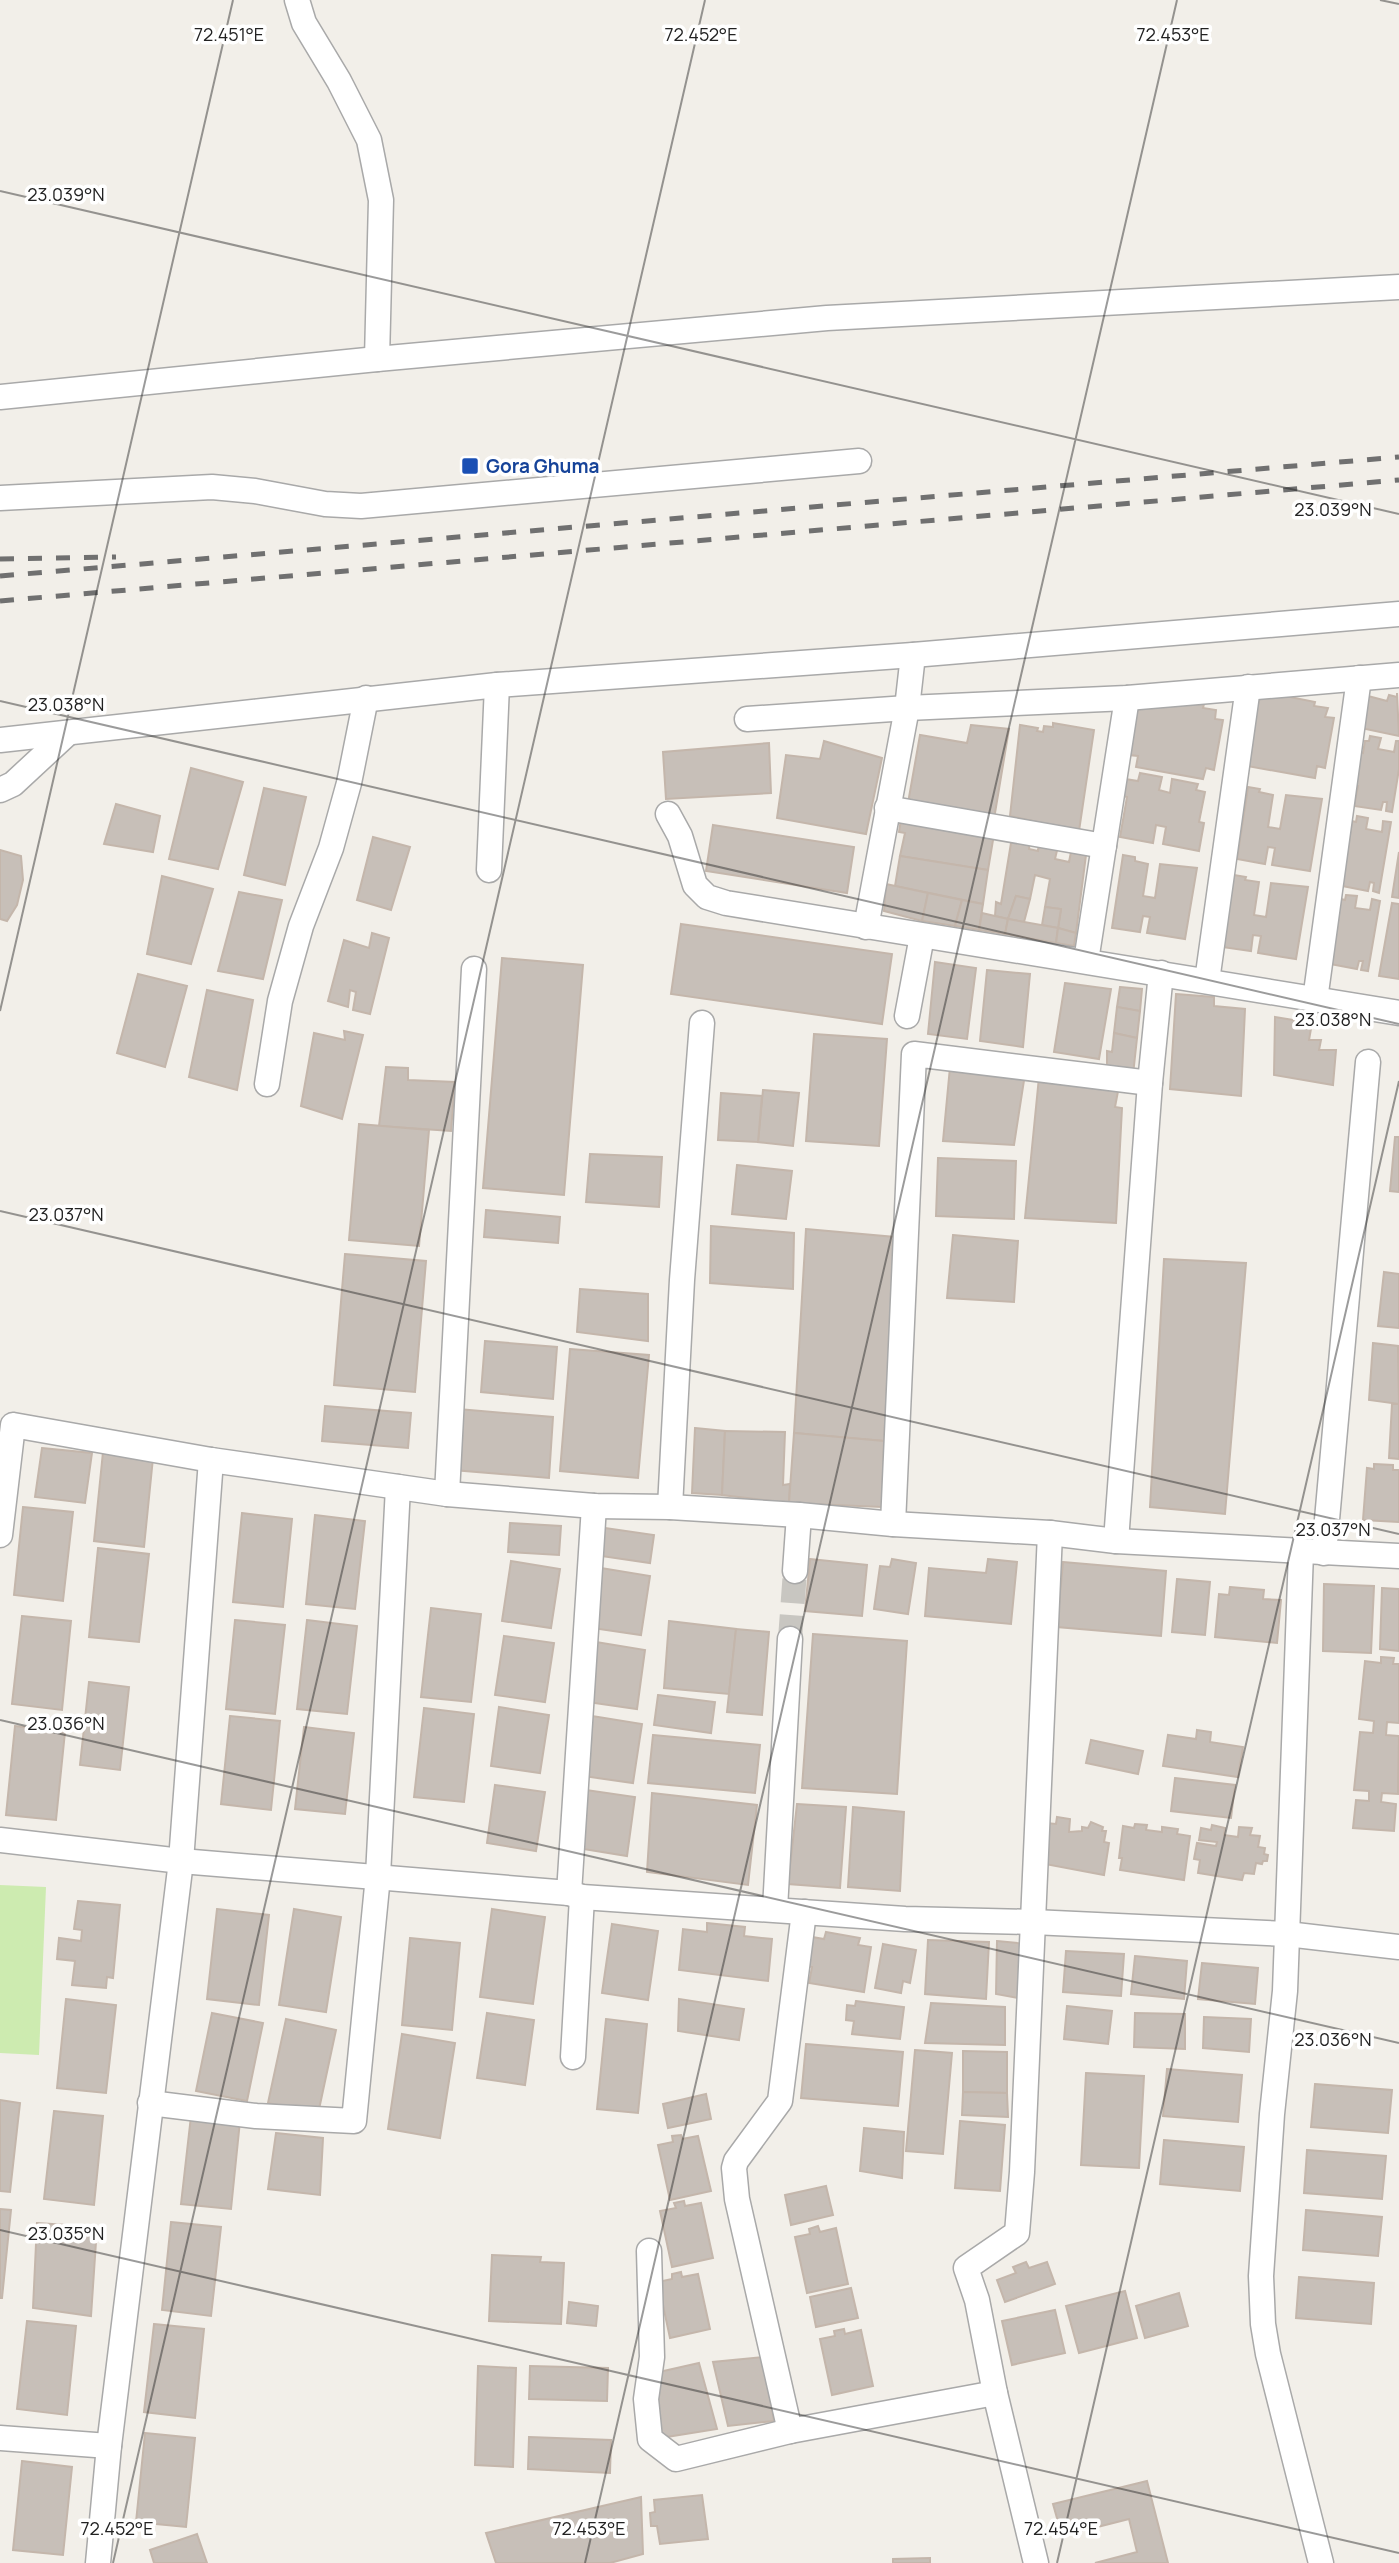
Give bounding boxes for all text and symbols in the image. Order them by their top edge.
text: 72.451°E [194,22,264,46]
text: 72.452°E [665,22,737,46]
text: 72.453°E [1136,22,1210,46]
text: 23.039°N [27,182,105,206]
place label: Gora Ghuma [486,453,599,479]
marker: Gora Ghuma [460,456,480,476]
text: 23.039°N [1294,497,1372,521]
text: 23.038°N [28,692,104,716]
text: 23.038°N [1295,1007,1371,1031]
text: 23.037°N [28,1202,104,1226]
text: 23.037°N [1295,1517,1371,1541]
text: 23.036°N [27,1711,105,1735]
text: 23.036°N [1294,2027,1372,2051]
text: 23.035°N [28,2221,104,2245]
text: 72.452°E [81,2516,153,2540]
text: 72.453°E [552,2516,626,2540]
text: 72.454°E [1024,2516,1098,2540]

